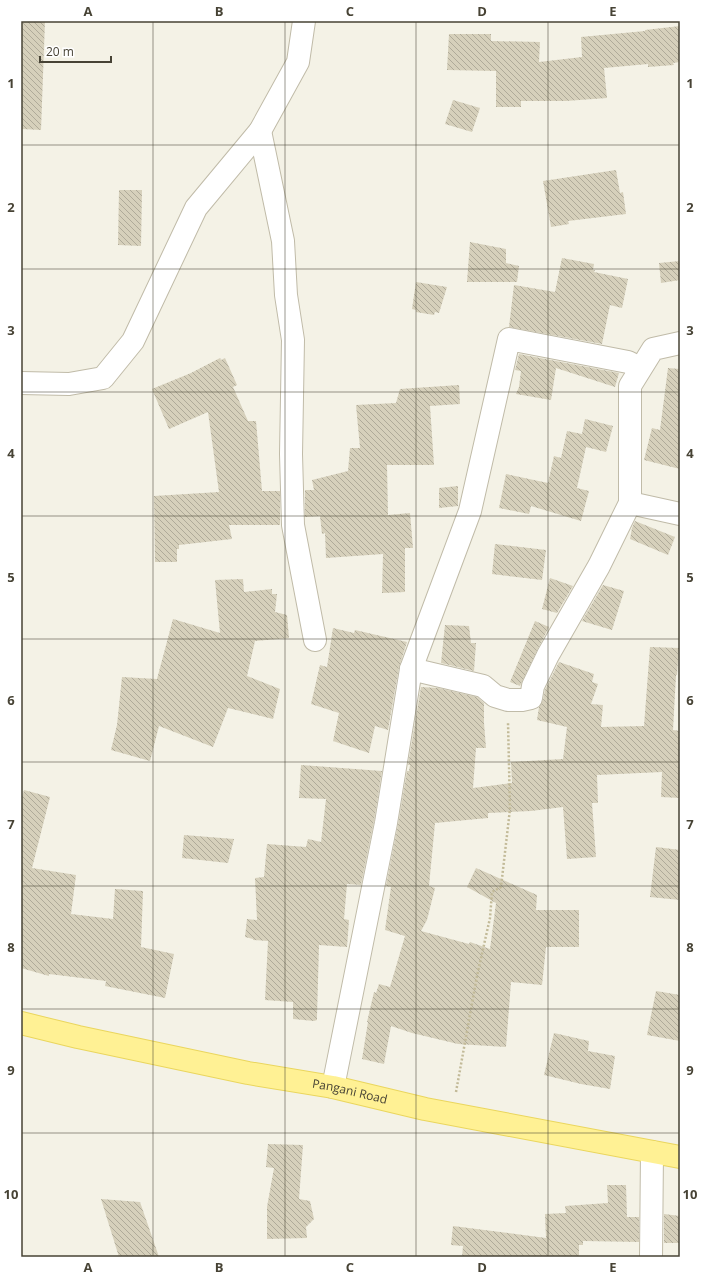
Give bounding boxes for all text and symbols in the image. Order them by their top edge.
text: A [84,2,93,20]
text: B [215,2,224,20]
text: C [346,2,354,20]
text: D [477,2,487,20]
text: E [609,2,617,20]
scale bar [40,38,111,64]
text: 20 m [46,43,74,60]
text: 1 [7,74,15,92]
text: 1 [686,74,694,92]
text: 2 [7,198,15,216]
text: 2 [686,198,694,216]
text: 3 [7,321,15,339]
text: 3 [686,321,694,339]
text: 4 [7,444,15,462]
text: 4 [686,444,694,462]
text: 5 [7,568,15,586]
text: 5 [686,568,694,586]
text: 6 [7,691,15,709]
text: 6 [686,691,694,709]
text: 7 [7,815,15,833]
text: 7 [686,815,694,833]
text: 8 [7,938,15,956]
text: 8 [686,938,694,956]
text: 9 [7,1061,15,1079]
text: 9 [686,1061,694,1079]
street label: Pangani Road [311,1075,389,1108]
text: 10 [4,1185,18,1203]
text: 10 [683,1185,697,1203]
text: A [84,1258,93,1276]
text: B [215,1258,224,1276]
text: C [346,1258,354,1276]
text: D [477,1258,487,1276]
text: E [609,1258,617,1276]

